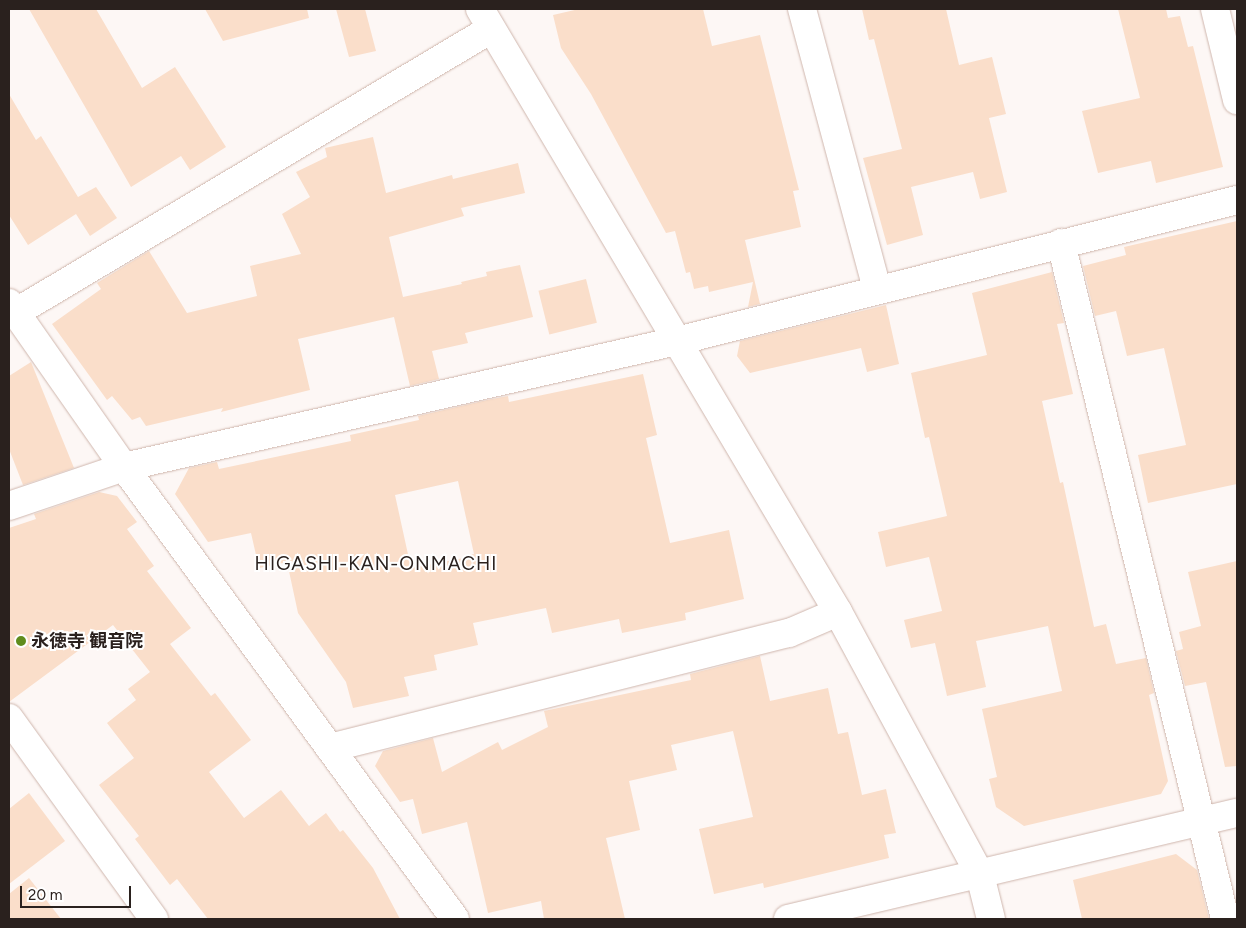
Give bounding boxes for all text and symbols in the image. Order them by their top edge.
district label: HIGASHI-KAN-ONMACHI [252,553,500,575]
place label: 永徳寺 観音院 [31,630,143,652]
marker: 永徳寺 観音院 [15,635,27,647]
scale bar [22,876,134,908]
text: 20 m [28,886,62,904]

